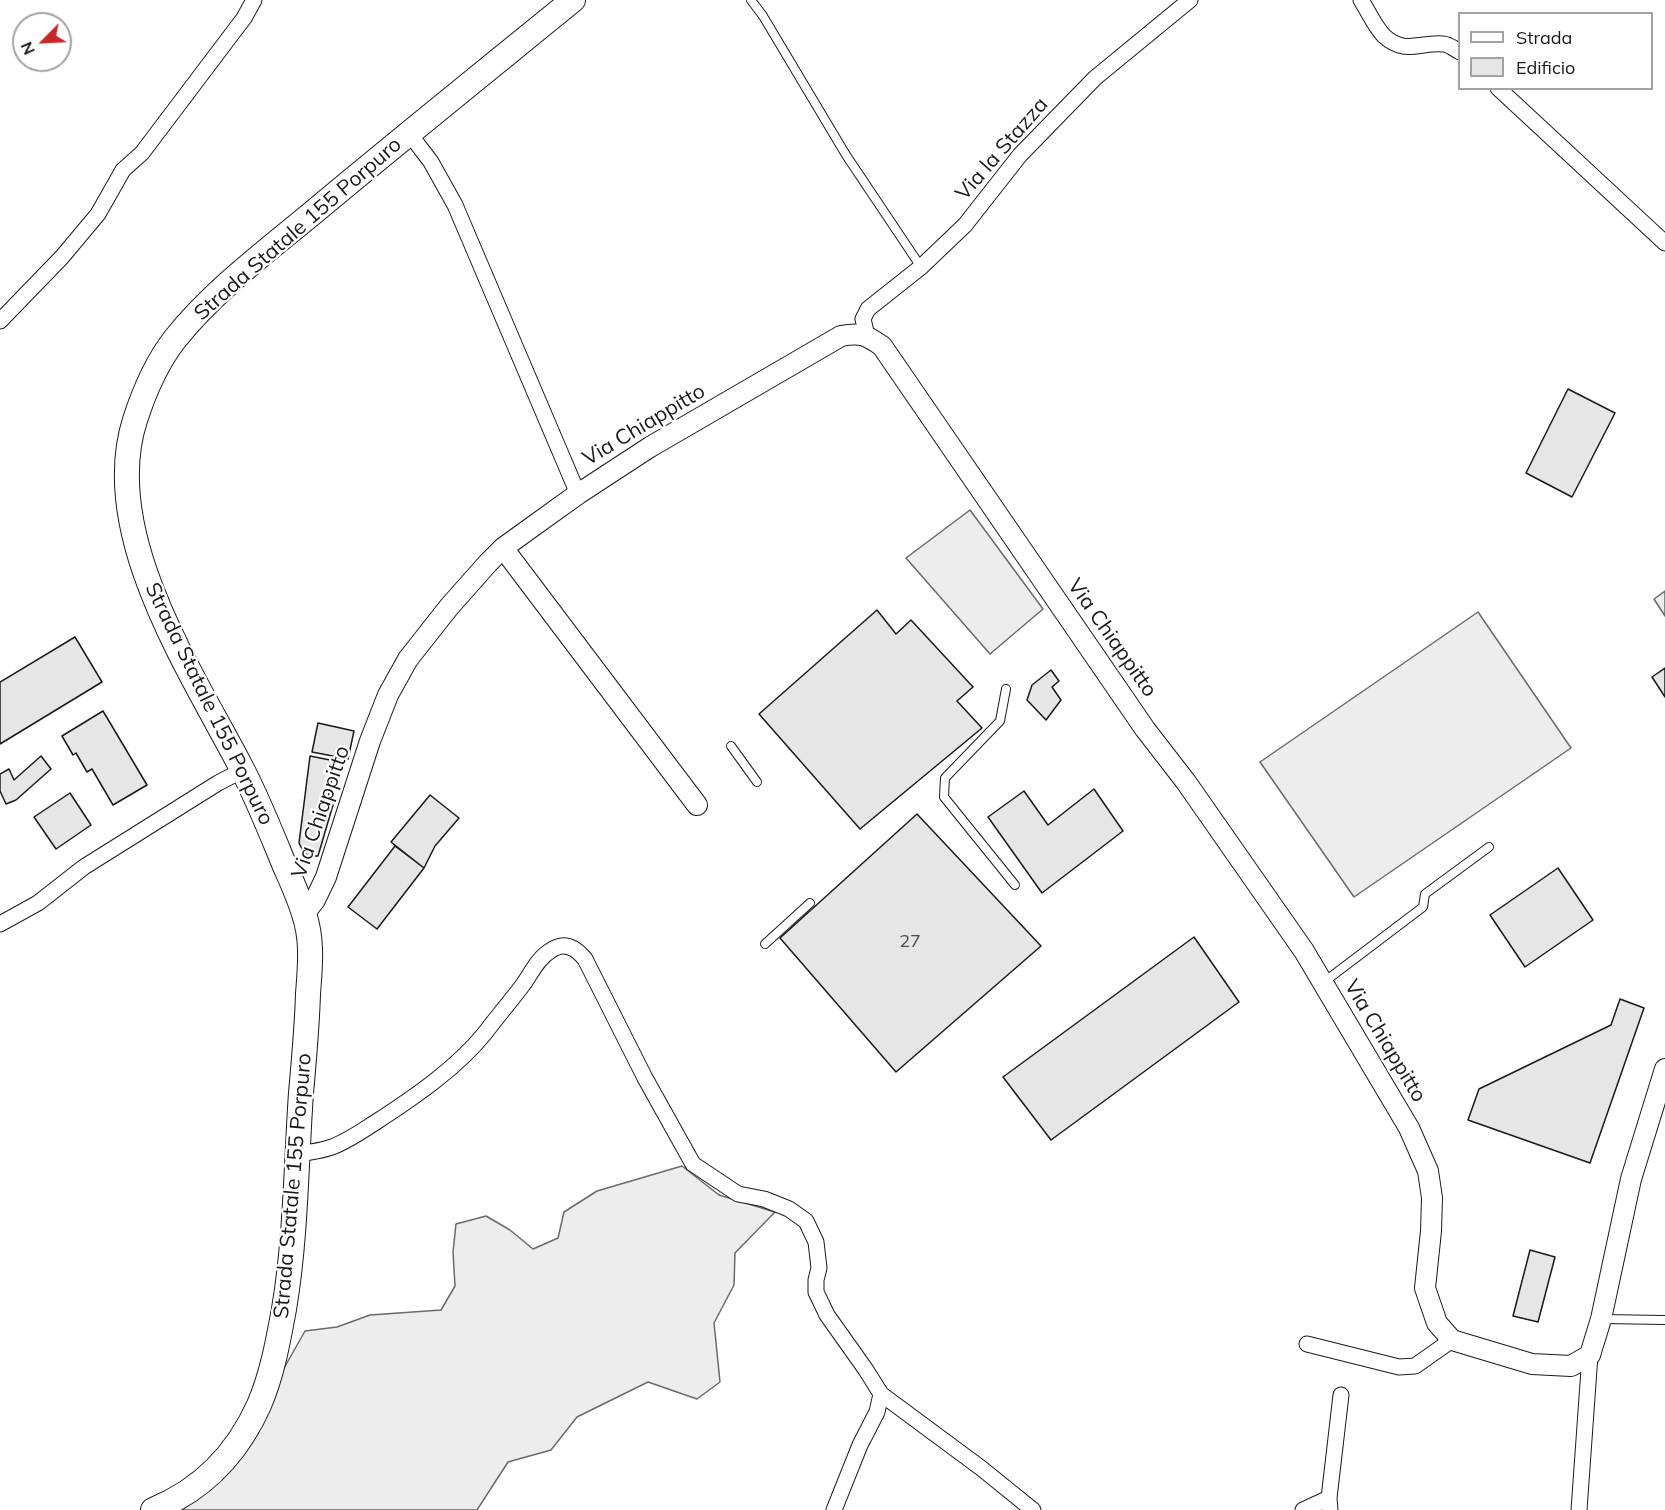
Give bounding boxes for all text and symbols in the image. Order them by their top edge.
north arrow [12,12,72,72]
legend [1458,12,1653,90]
text: Strada [1516,26,1572,49]
text: N [16,39,39,58]
text: Edificio [1516,56,1575,79]
street label: Via la Stazza [950,92,1054,206]
street label: Strada Statale 155 Porpuro [189,132,407,326]
street label: Via Chiappitto [578,379,710,471]
street label: Via Chiappitto [1062,574,1162,702]
street label: Strada Statale 155 Porpuro [139,579,279,829]
street label: Via Chiappitto [287,742,355,882]
house number: 27 [899,931,921,953]
street label: Via Chiappitto [1339,975,1431,1107]
street label: Strada Statale 155 Porpuro [269,1052,317,1320]

